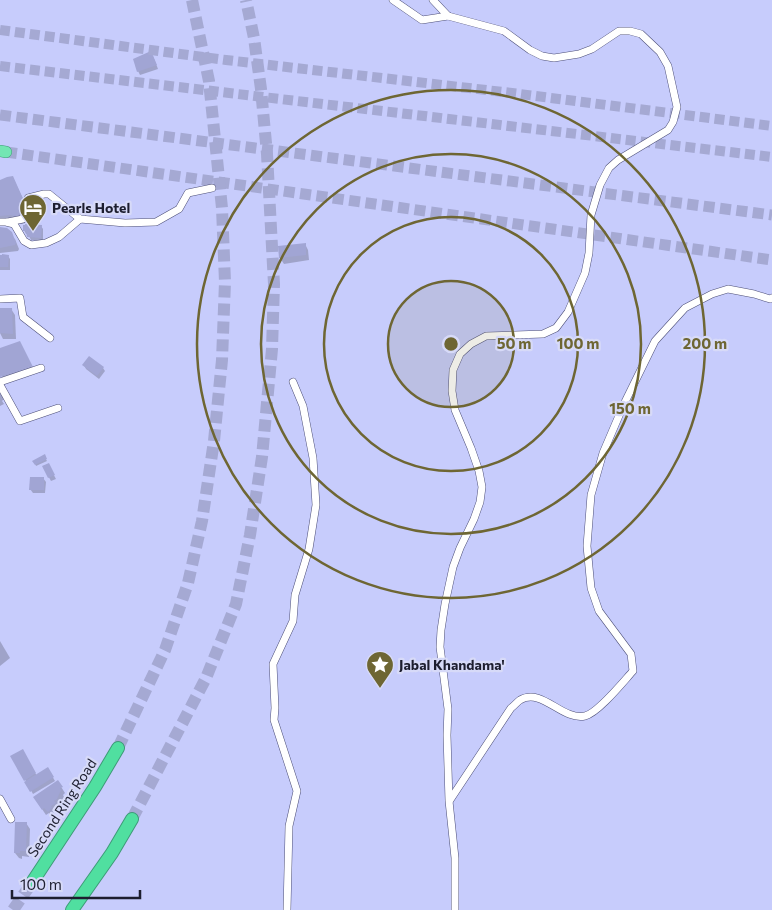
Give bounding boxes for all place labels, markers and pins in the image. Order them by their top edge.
hotel icon: Pearls Hotel [18,193,48,232]
place label: Pearls Hotel [52,199,130,216]
centre of rings [442,335,460,353]
place icon: Jabal Khandama' [365,650,395,689]
place label: Jabal Khandama' [399,656,505,673]

